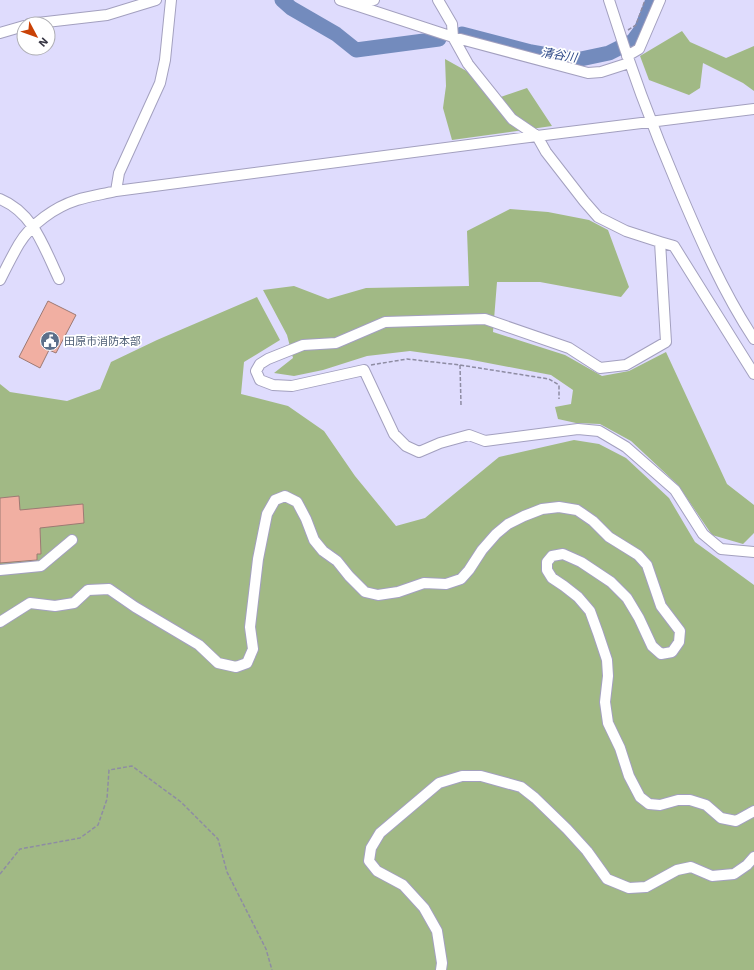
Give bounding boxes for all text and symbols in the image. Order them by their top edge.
north arrow [16,16,56,56]
text: N [36,35,51,50]
water label: 清谷川 [540,45,580,65]
public building icon: 田原市消防本部 [39,330,61,352]
place label: 田原市消防本部 [64,335,141,348]

